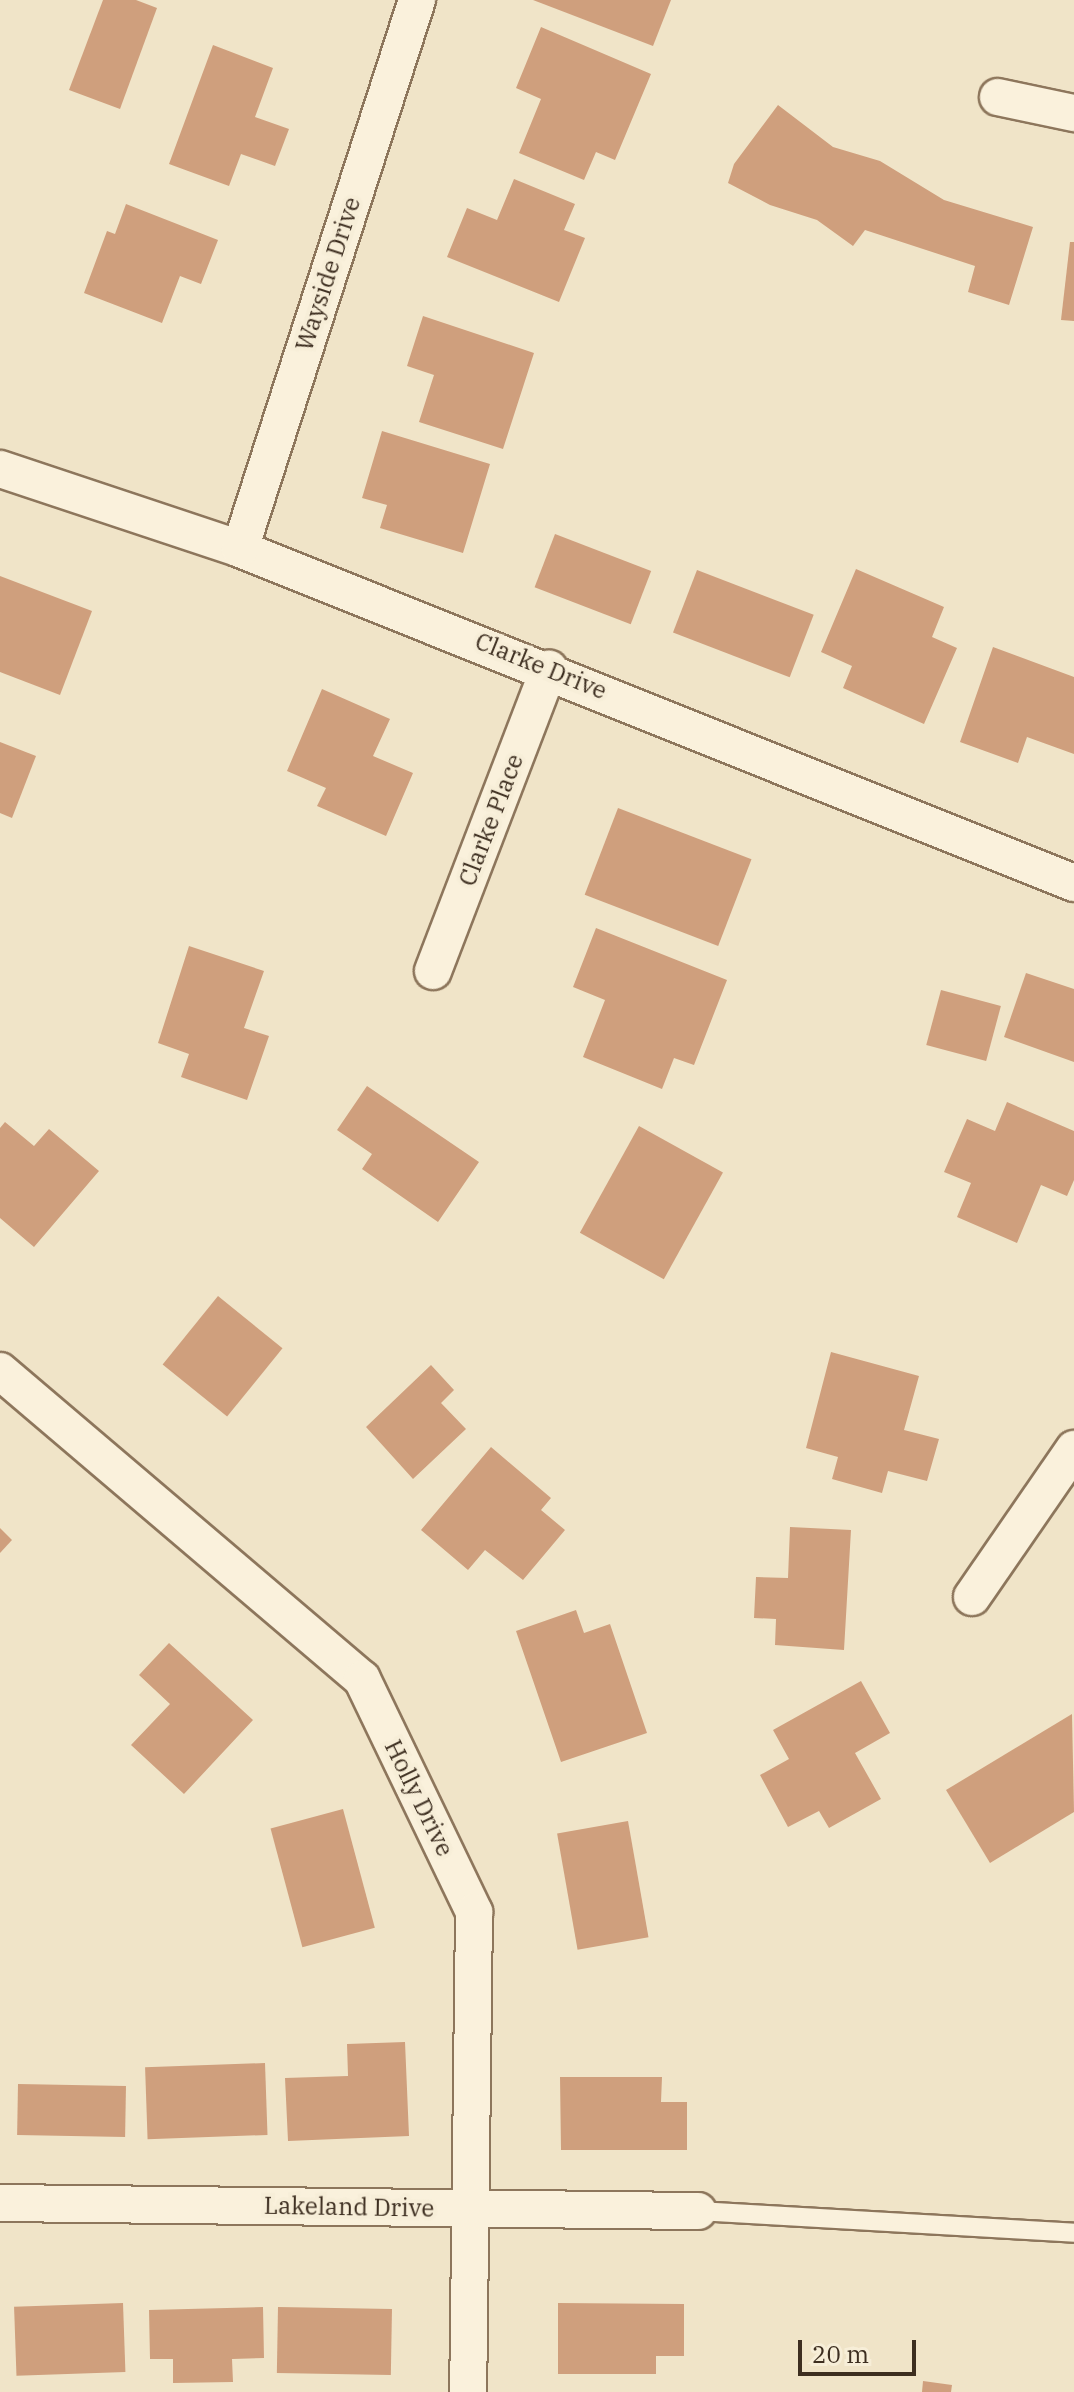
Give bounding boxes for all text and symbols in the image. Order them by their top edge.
street label: Wayside Drive [290,193,366,355]
street label: Clarke Drive [471,627,611,705]
street label: Clarke Place [453,750,529,890]
street label: Holly Drive [378,1735,460,1861]
street label: Lakeland Drive [264,2191,434,2223]
scale bar [802,2324,920,2374]
text: 20 m [812,2338,869,2370]

